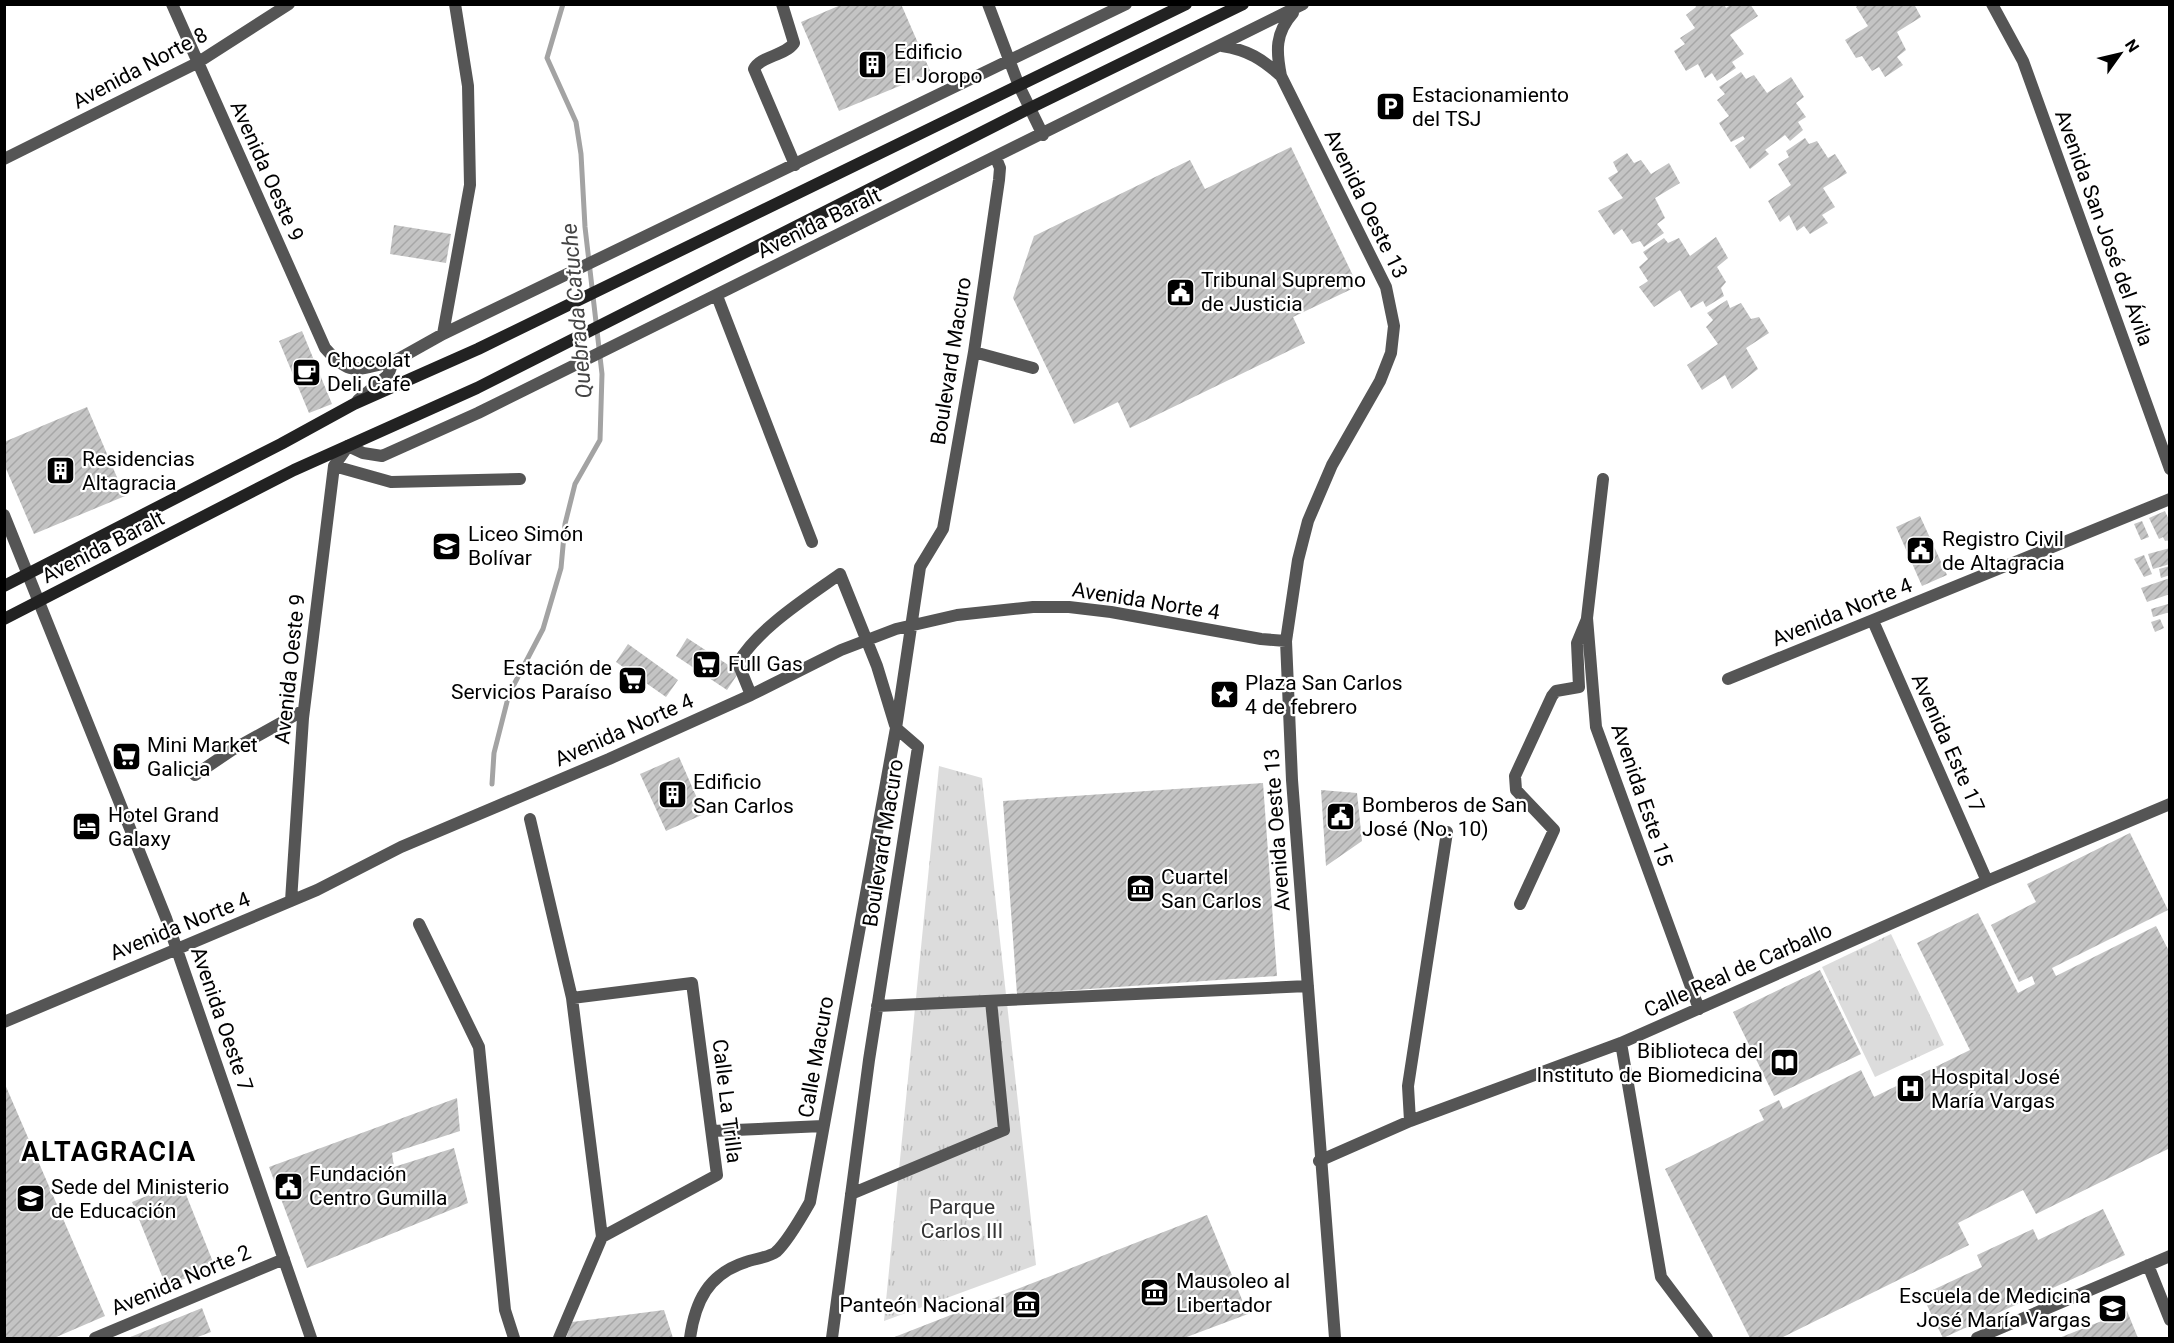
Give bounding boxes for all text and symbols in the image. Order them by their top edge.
street label: Avenida Norte 8 [69,22,211,114]
north arrow [2090,24,2150,84]
text: N [2121,36,2143,56]
place label: Edificio El Joropo [894,40,982,88]
building icon: Edificio El Joropo [857,48,889,80]
place label: Estacionamiento del TSJ [1412,83,1569,131]
parking icon: Estacionamiento del TSJ [1375,91,1407,123]
street label: Avenida Oeste 9 [225,97,309,245]
street label: Avenida San José del Ávila [2050,107,2158,349]
street label: Avenida Oeste 13 [1320,126,1412,282]
street label: Avenida Baralt [753,183,885,263]
water label: Quebrada Catuche [556,222,597,400]
place label: Tribunal Supremo de Justicia [1201,268,1366,316]
street label: Boulevard Macuro [926,275,976,447]
public building icon: Tribunal Supremo de Justicia [1164,276,1196,308]
place label: Chocolat Deli Cafe [327,348,411,396]
cafe icon: Chocolat Deli Cafe [290,356,322,388]
place label: Residencias Altagracia [82,447,195,495]
building icon: Residencias Altagracia [45,455,77,487]
street label: Avenida Baralt [38,506,168,588]
place label: Liceo Simón Bolívar [468,522,583,570]
place label: Registro Civil de Altagracia [1942,527,2065,575]
school or university icon: Liceo Simón Bolívar [431,530,463,562]
public building icon: Registro Civil de Altagracia [1905,535,1937,567]
street label: Avenida Norte 4 [1768,573,1916,651]
street label: Avenida Norte 4 [1070,577,1222,625]
street label: Avenida Oeste 9 [270,593,310,745]
supermarket icon: Full Gas [691,648,723,680]
place label: Full Gas [728,652,803,676]
place label: Estación de Servicios Paraíso [451,656,612,704]
supermarket icon: Estación de Servicios Paraíso [617,664,649,696]
street label: Avenida Este 17 [1907,670,1989,816]
place label: Plaza San Carlos 4 de febrero [1245,671,1403,719]
place icon: Plaza San Carlos 4 de febrero [1208,679,1240,711]
street label: Avenida Norte 4 [551,689,697,771]
street label: Avenida Este 15 [1606,721,1678,869]
place label: Mini Market Galicia [147,733,258,781]
supermarket icon: Mini Market Galicia [110,741,142,773]
street label: Avenida Oeste 13 [1259,748,1295,912]
street label: Boulevard Macuro [858,757,908,929]
place label: Edificio San Carlos [693,770,794,818]
building icon: Edificio San Carlos [656,778,688,810]
place label: Bomberos de San José (No. 10) [1362,793,1527,841]
public building icon: Bomberos de San José (No. 10) [1325,801,1357,833]
place label: Hotel Grand Galaxy [108,803,219,851]
hotel icon: Hotel Grand Galaxy [71,811,103,843]
place label: Cuartel San Carlos [1161,865,1262,913]
museum icon: Cuartel San Carlos [1124,873,1156,905]
street label: Avenida Norte 4 [106,887,254,965]
street label: Calle Real de Carballo [1640,918,1836,1022]
street label: Avenida Oeste 7 [186,944,258,1094]
street label: Calle Macuro [794,994,838,1120]
street label: Calle La Trilla [707,1038,747,1164]
place label: Biblioteca del Instituto de Biomedicina [1537,1039,1763,1087]
library icon: Biblioteca del Instituto de Biomedicina [1768,1047,1800,1079]
place label: Hospital José María Vargas [1931,1065,2060,1113]
hospital icon: Hospital José María Vargas [1894,1073,1926,1105]
district label: ALTAGRACIA [21,1136,197,1168]
place label: Fundación Centro Gumilla [309,1162,447,1210]
public building icon: Fundación Centro Gumilla [272,1170,304,1202]
place label: Sede del Ministerio de Educación [51,1175,229,1223]
school or university icon: Sede del Ministerio de Educación [14,1183,46,1215]
park label: Parque Carlos III [921,1195,1003,1243]
street label: Avenida Norte 2 [108,1240,255,1320]
place label: Mausoleo al Libertador [1176,1269,1290,1317]
museum icon: Mausoleo al Libertador [1139,1277,1171,1309]
place label: Escuela de Medicina José María Vargas [1899,1284,2091,1332]
museum icon: Panteón Nacional [1010,1289,1042,1321]
school or university icon: Escuela de Medicina José María Vargas [2096,1292,2128,1324]
place label: Panteón Nacional [839,1293,1005,1317]

